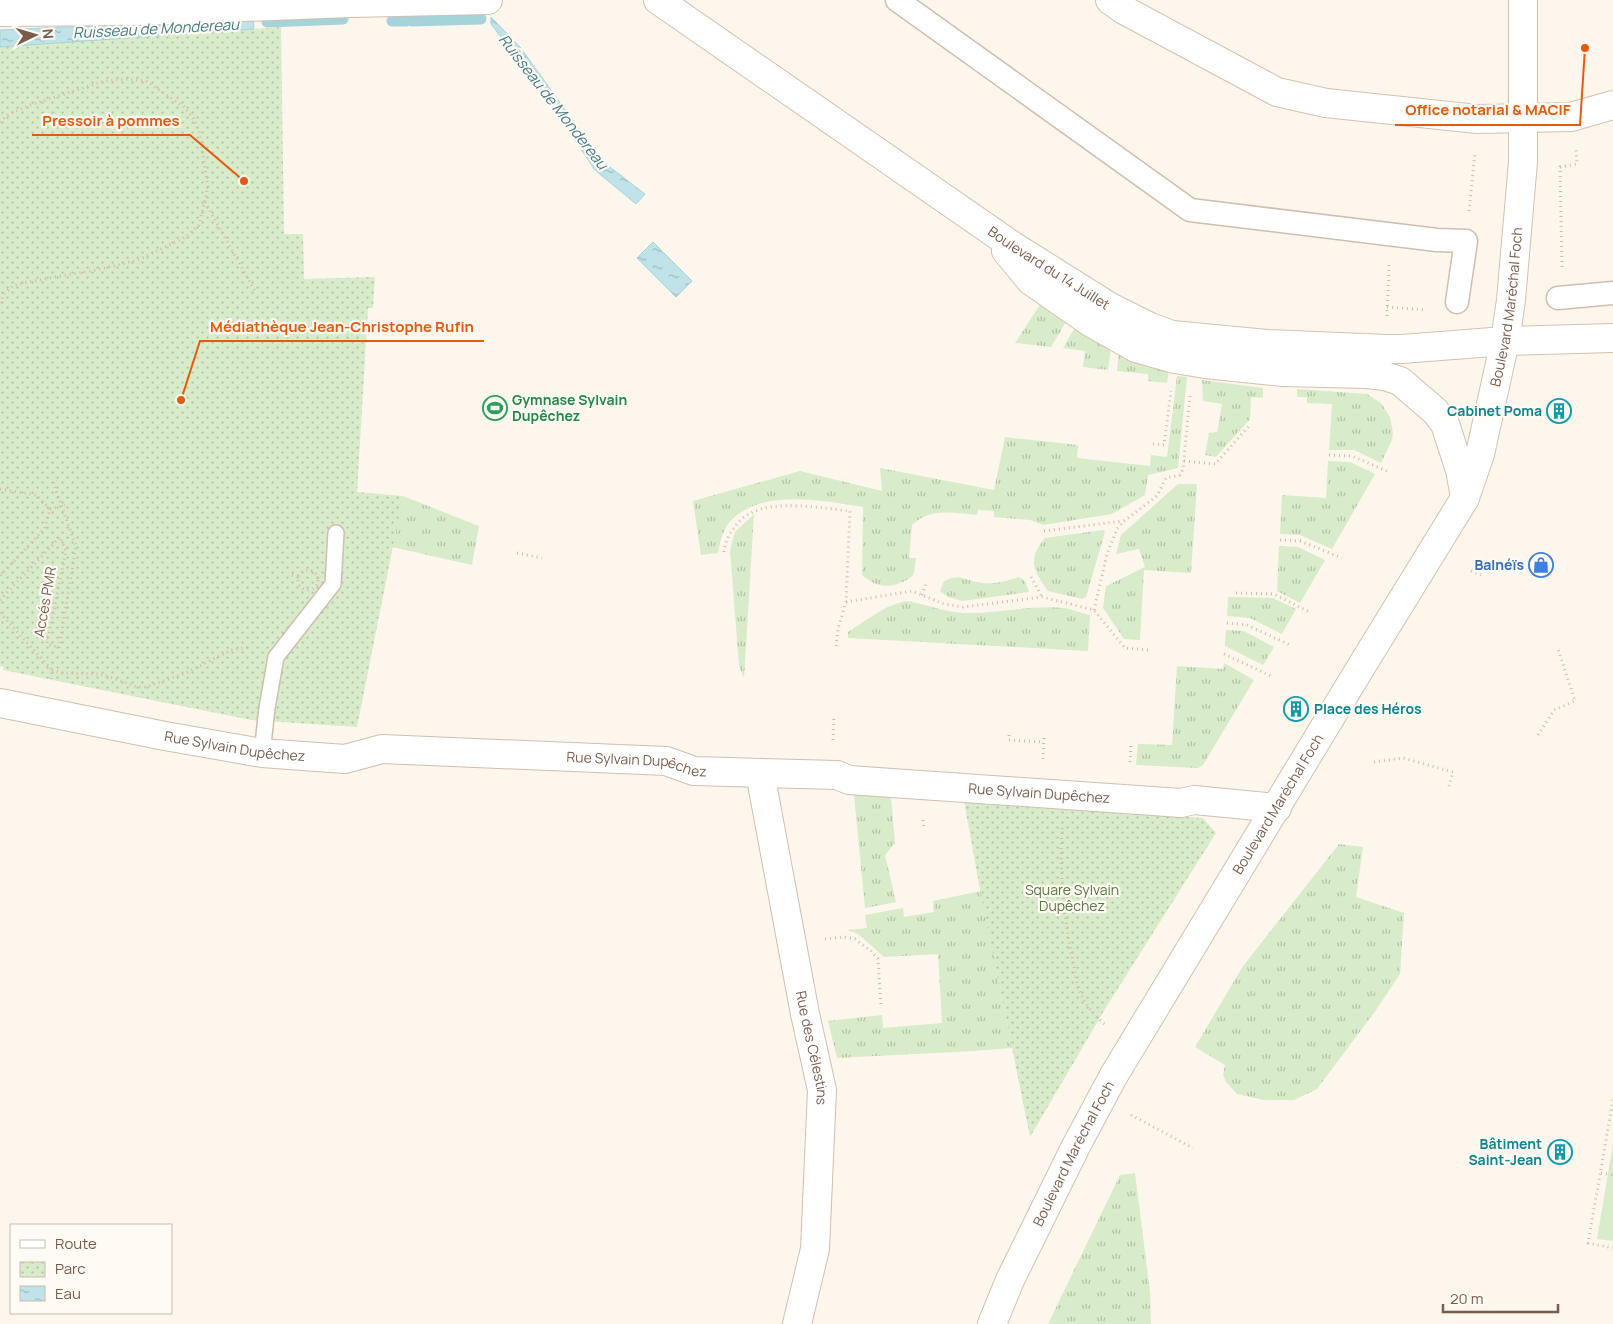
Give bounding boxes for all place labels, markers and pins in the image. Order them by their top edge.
callout: Office notarial & MACIF [1395,95,1580,125]
callout: Pressoir à pommes [32,105,190,135]
callout: Médiathèque Jean-Christophe Rufin [200,311,484,341]
place label: Gymnase Sylvain Dupêchez [512,390,627,425]
sports icon: Gymnase Sylvain Dupêchez [482,395,508,421]
building icon: Cabinet Poma [1546,398,1572,424]
place label: Cabinet Poma [1447,401,1542,420]
shop icon: Balnéïs [1528,552,1554,578]
place label: Balnéïs [1474,555,1524,574]
building icon: Place des Héros [1283,696,1309,722]
place label: Place des Héros [1314,699,1422,718]
place label: Bâtiment Saint-Jean [1468,1134,1542,1169]
building icon: Bâtiment Saint-Jean [1547,1139,1573,1165]

